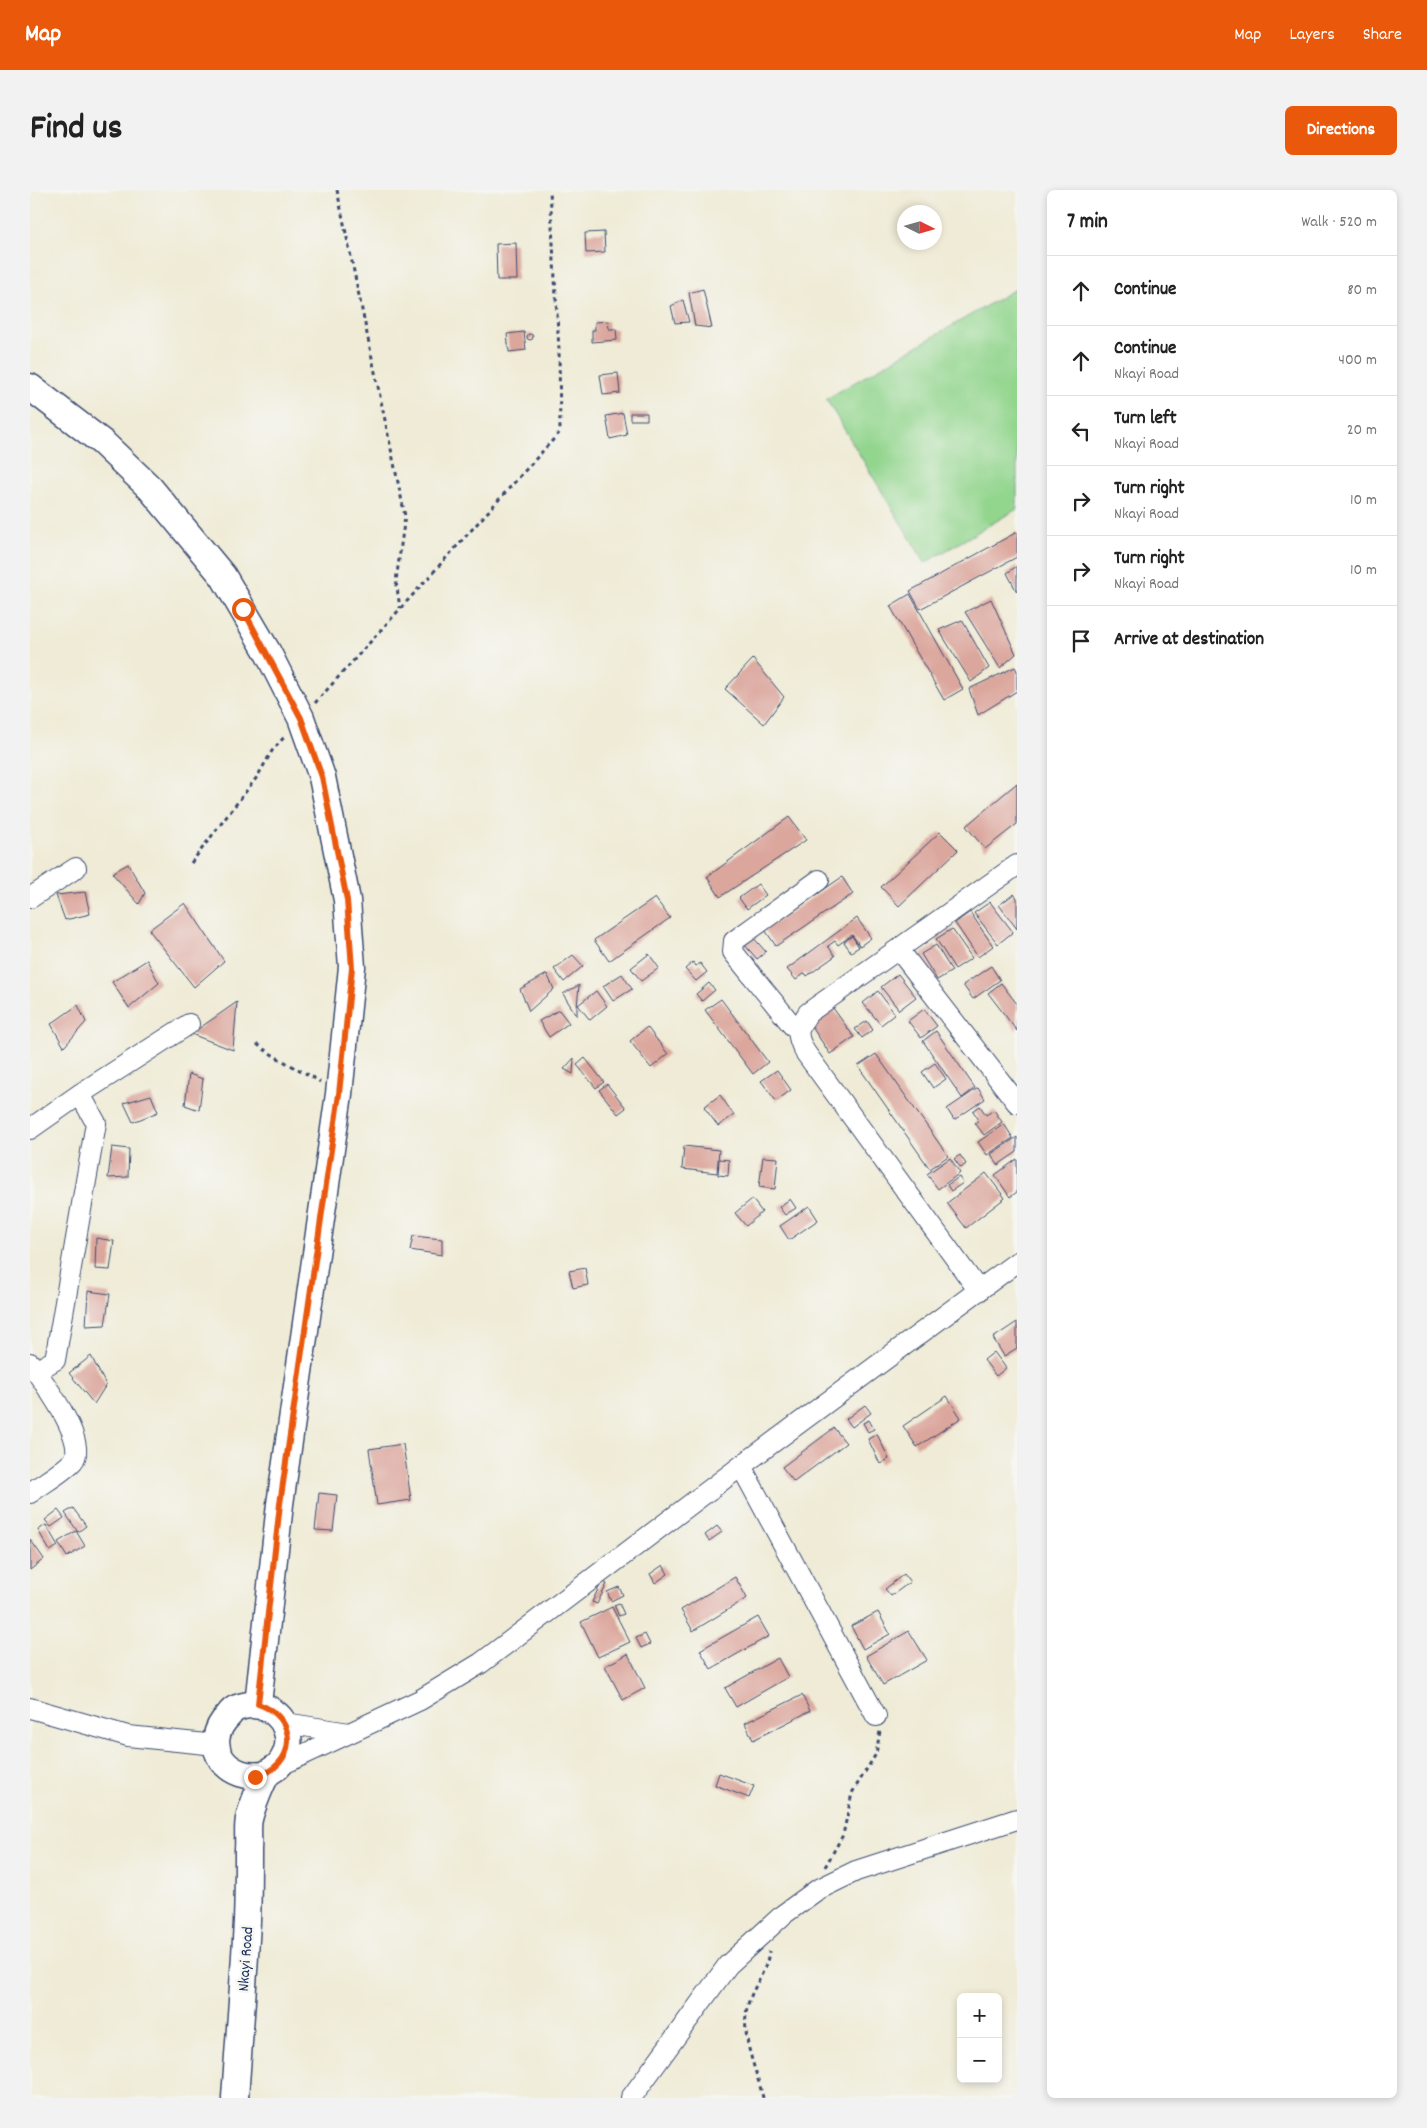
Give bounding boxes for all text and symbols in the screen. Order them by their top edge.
text: Map [25,18,61,52]
text: Map [1234,23,1261,48]
text: Layers [1289,23,1335,48]
text: Share [1363,23,1402,48]
text: Find us [30,105,122,155]
button: Directions [1285,106,1397,155]
north arrow [897,205,942,250]
text: 7 min [1067,208,1108,238]
text: Walk · 520 m [1301,211,1377,234]
icon: ahead [1067,277,1095,305]
text: Continue [1114,277,1176,304]
text: 80 m [1347,279,1377,302]
text: Continue [1114,336,1176,363]
icon: ahead [1067,347,1095,375]
text: 400 m [1338,349,1377,372]
text: Nkayi Road [1114,363,1179,386]
text: Turn left [1114,406,1177,433]
icon: left [1067,417,1095,445]
text: 20 m [1347,419,1377,442]
text: Nkayi Road [1114,433,1179,456]
text: Turn right [1114,476,1185,503]
icon: right [1067,487,1095,515]
text: 10 m [1350,489,1377,512]
text: Nkayi Road [1114,503,1179,526]
text: Turn right [1114,546,1185,573]
icon: right [1067,557,1095,585]
text: 10 m [1350,559,1377,582]
text: Nkayi Road [1114,573,1179,596]
route start [232,598,255,621]
icon: arrive [1067,627,1095,655]
text: Arrive at destination [1114,627,1264,654]
route end [244,1766,267,1789]
street label: Nkayi Road [233,1926,260,1992]
map controls [957,1993,1002,2083]
button: + [957,1993,1002,2038]
button: − [957,2038,1002,2083]

